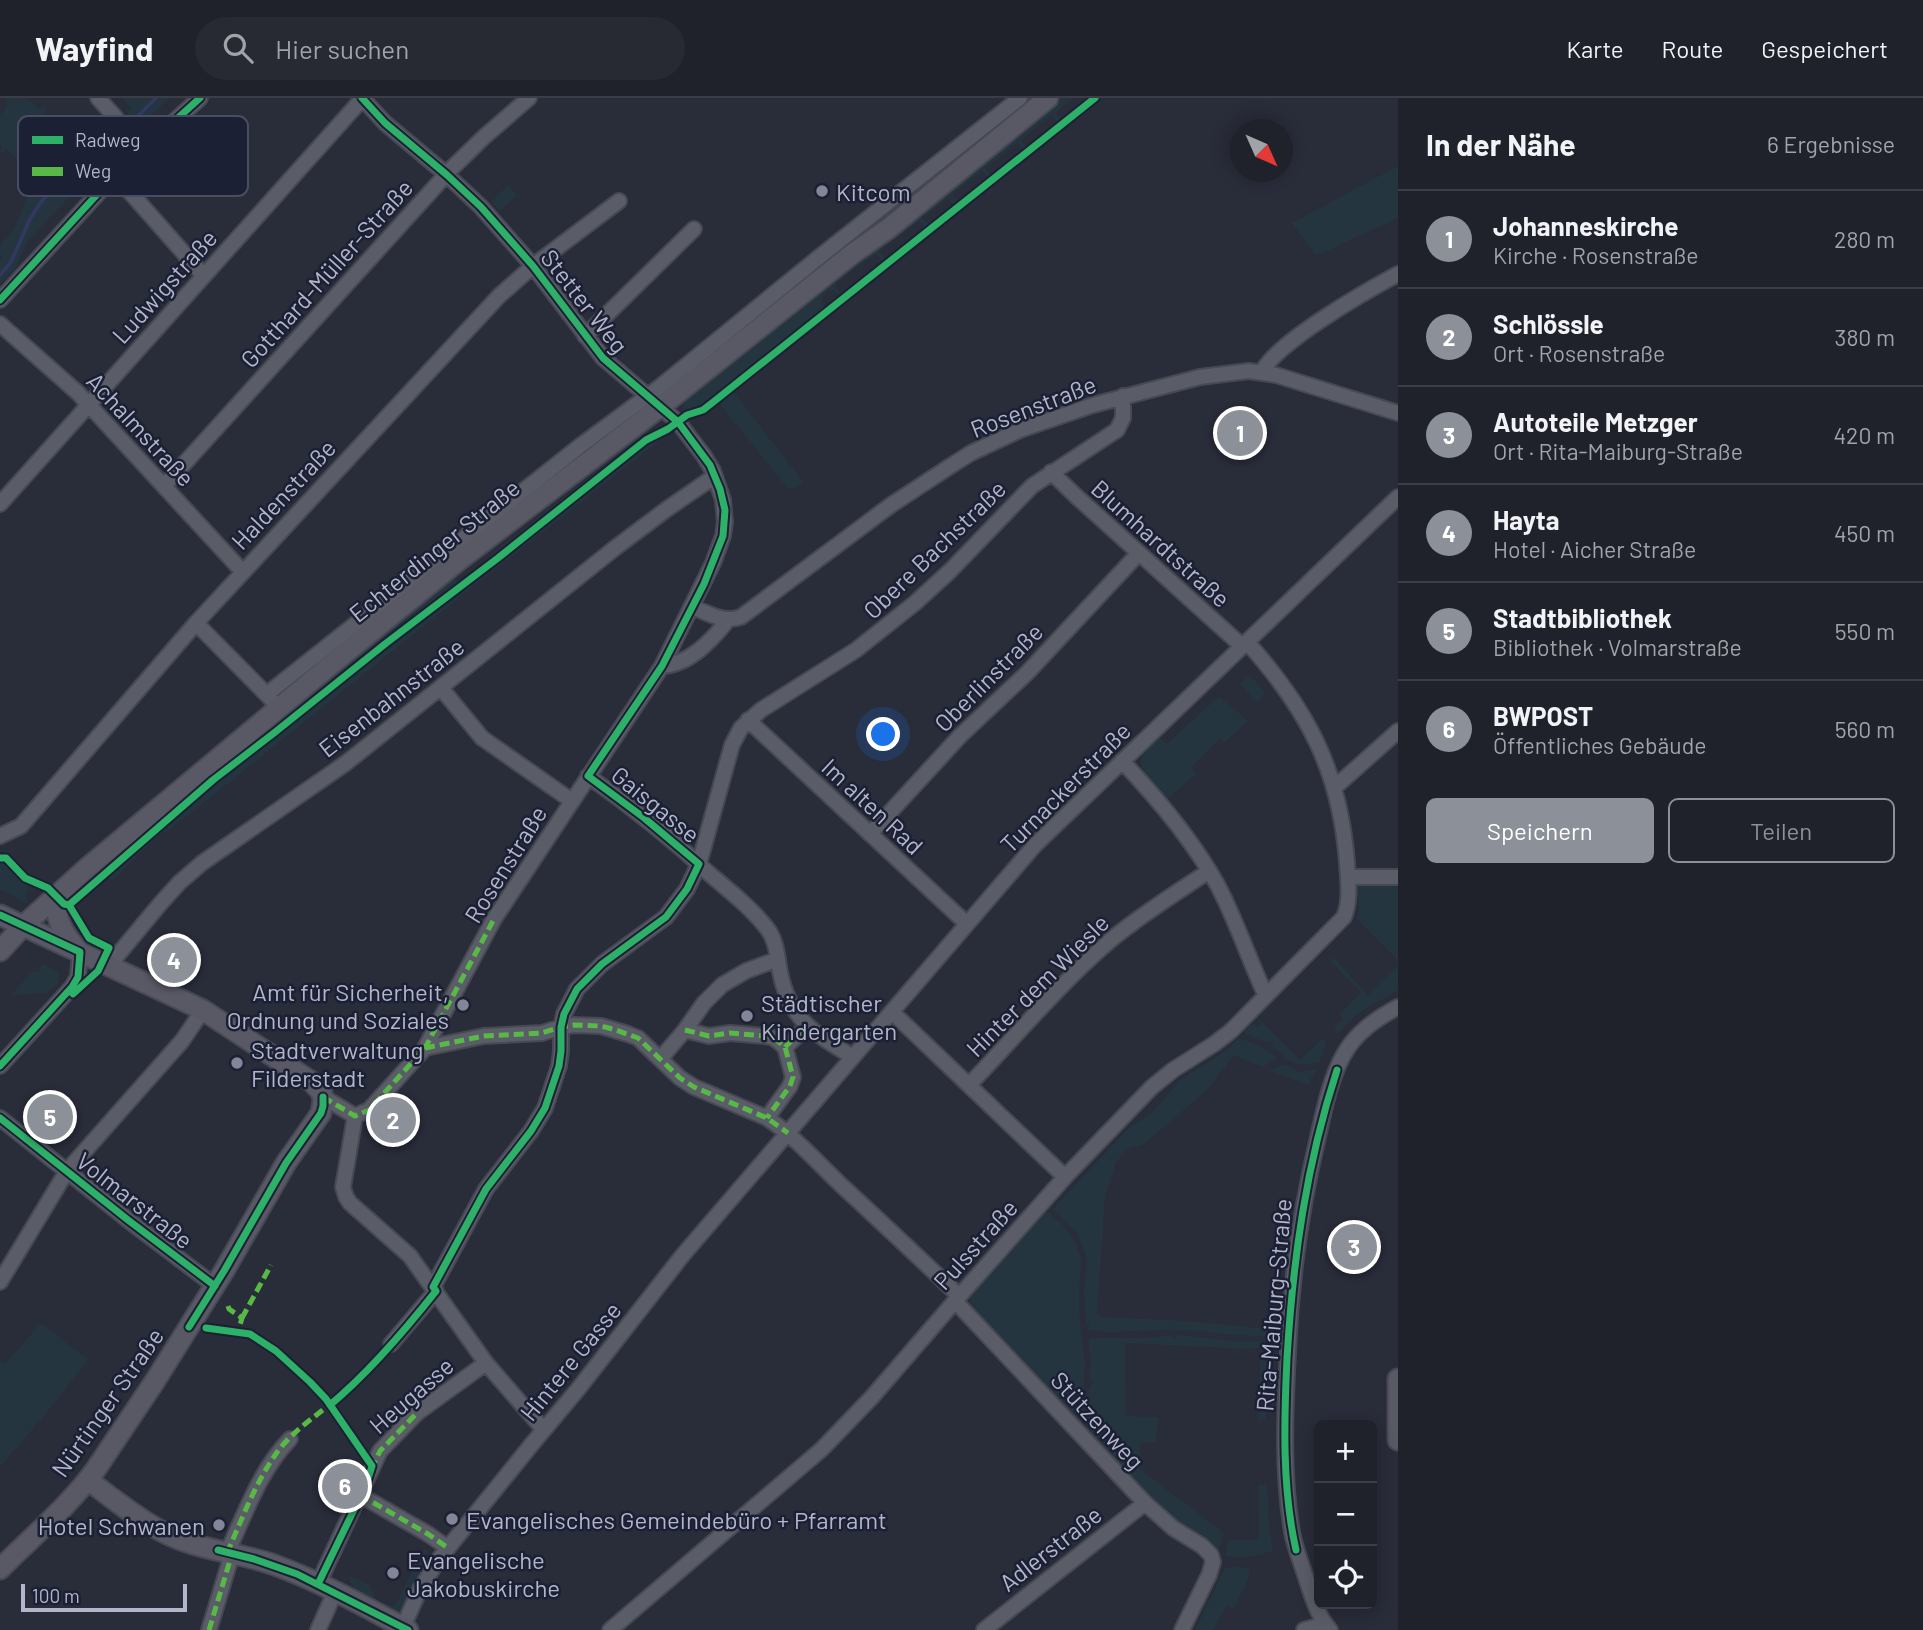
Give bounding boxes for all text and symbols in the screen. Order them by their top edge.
search box [195,17,685,80]
text: Wayfind [35,28,153,68]
icon: search [219,29,257,67]
text: Hier suchen [275,33,409,64]
text: Karte [1566,34,1624,63]
text: Route [1662,34,1723,63]
text: Gespeichert [1761,34,1888,63]
legend [18,116,248,196]
north arrow [1230,119,1293,182]
text: In der Nähe [1426,126,1576,162]
text: Radweg [75,128,140,151]
text: 6 Ergebnisse [1767,130,1895,158]
text: Weg [75,159,111,182]
street label: Gotthard-Müller-Straße [234,173,418,373]
place label: Kitcom [836,177,911,206]
marker: Kitcom [814,183,830,199]
text: Johanneskirche [1493,210,1678,241]
street label: Ludwigstraße [105,223,223,349]
text: 1 [1445,225,1453,253]
text: 280 m [1834,225,1895,253]
text: Kirche · Rosenstraße [1493,241,1698,269]
street label: Stetter Weg [535,243,635,359]
text: Schlössle [1493,308,1604,339]
text: 2 [1443,323,1455,351]
text: 380 m [1835,323,1895,351]
text: Ort · Rosenstraße [1493,339,1665,367]
street label: Achalmstraße [81,366,201,492]
street label: Rosenstraße [966,369,1100,443]
text: Autoteile Metzger [1493,406,1698,437]
pin: 1 [1217,407,1263,459]
text: 3 [1443,421,1455,449]
text: 420 m [1833,421,1895,449]
street label: Haldenstraße [225,433,341,555]
text: Ort · Rita-Maiburg-Straße [1493,437,1743,465]
street label: Echterdinger Straße [343,472,525,628]
street label: Blumhardtstraße [1086,473,1236,613]
street label: Obere Bachstraße [857,474,1011,624]
text: Hayta [1493,504,1559,535]
text: 4 [1442,519,1456,547]
text: 450 m [1834,519,1895,547]
text: Hotel · Aicher Straße [1493,535,1696,563]
text: Stadtbibliothek [1493,602,1672,633]
street label: Oberlinstraße [928,617,1048,737]
text: 5 [1443,617,1455,645]
text: 550 m [1835,617,1895,645]
street label: Eisenbahnstraße [313,631,469,763]
text: Bibliothek · Volmarstraße [1493,633,1742,661]
text: BWPOST [1493,700,1593,731]
text: 6 [1443,715,1455,743]
text: 560 m [1835,715,1895,743]
street label: Turnackerstraße [994,716,1136,858]
your location [866,717,900,751]
text: Öffentliches Gebäude [1493,731,1706,759]
street label: Im alten Rad [816,752,930,860]
street label: Gaisgasse [606,760,706,848]
button: Speichern [1426,798,1654,863]
button: Teilen [1668,798,1895,863]
street label: Rosenstraße [458,800,552,928]
street label: Hinter dem Wiesle [960,908,1114,1062]
pin: 4 [151,934,197,986]
place label: Amt für Sicherheit, Ordnung und Soziales [227,977,449,1034]
place label: Städtischer Kindergarten [761,988,897,1045]
marker: Amt für Sicherheit, Ordnung und Soziales [455,997,471,1013]
marker: Städtischer Kindergarten [739,1008,755,1024]
place label: Stadtverwaltung Filderstadt [251,1035,423,1092]
marker: Stadtverwaltung Filderstadt [229,1055,245,1071]
pin: 5 [27,1091,73,1143]
pin: 2 [370,1094,416,1146]
street label: Volmarstraße [71,1146,199,1254]
street label: Pulsstraße [927,1193,1023,1295]
street label: Rita-Maiburg-Straße [1249,1197,1297,1413]
pin: 3 [1331,1221,1377,1273]
street label: Hintere Gasse [513,1296,627,1426]
street label: Nürtinger Straße [45,1322,169,1482]
street label: Heugasse [363,1351,459,1439]
street label: Stützenweg [1045,1365,1151,1475]
map controls [1314,1420,1377,1609]
button: + [1314,1420,1377,1483]
pin: 6 [322,1460,368,1512]
button: − [1314,1483,1377,1546]
street label: Adlerstraße [993,1499,1107,1597]
place label: Evangelisches Gemeindebüro + Pfarramt [466,1505,887,1534]
place label: Hotel Schwanen [38,1511,205,1540]
marker: Evangelisches Gemeindebüro + Pfarramt [444,1511,460,1527]
marker: Hotel Schwanen [211,1517,227,1533]
place label: Evangelische Jakobuskirche [407,1545,560,1602]
button: locate [1314,1546,1377,1609]
marker: Evangelische Jakobuskirche [385,1565,401,1581]
scale bar [21,1581,187,1613]
text: 100 m [32,1584,80,1607]

